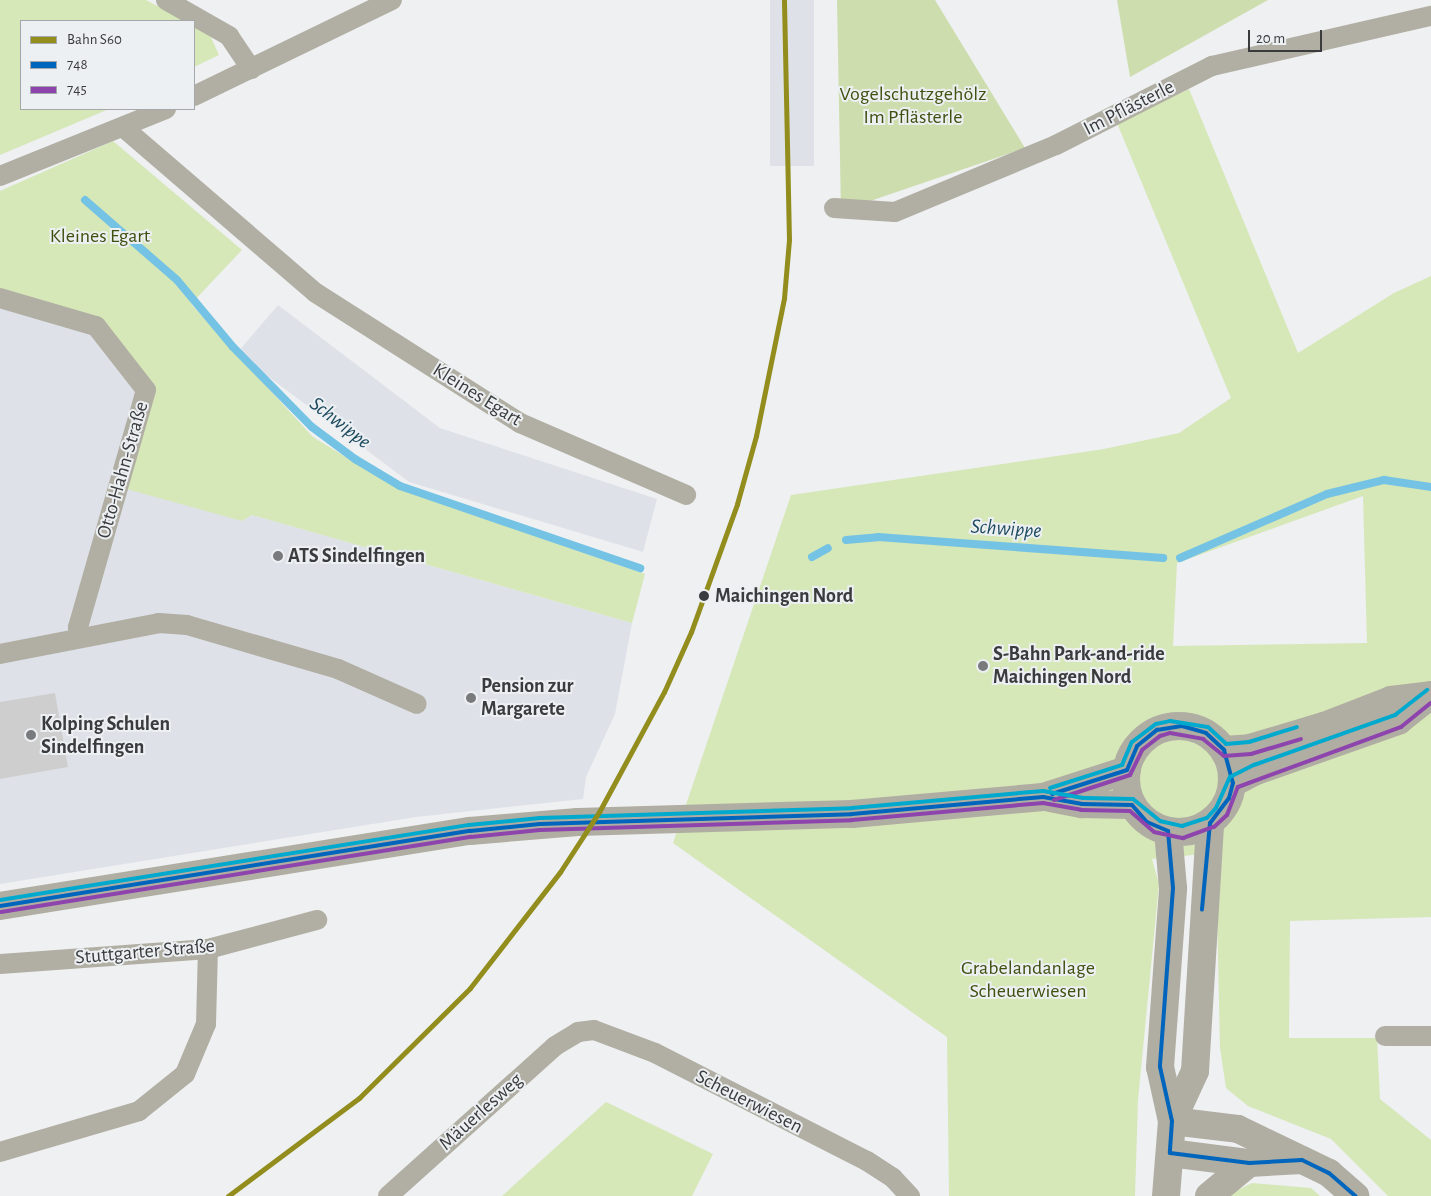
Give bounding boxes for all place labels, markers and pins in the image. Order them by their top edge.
place label: ATS Sindelfingen [288,544,425,568]
marker: ATS Sindelfingen [272,550,284,562]
place label: Maichingen Nord [715,584,853,608]
marker: Maichingen Nord [697,589,711,603]
place label: S-Bahn Park-and-ride Maichingen Nord [993,642,1165,689]
marker: S-Bahn Park-and-ride Maichingen Nord [977,660,989,672]
place label: Pension zur Margarete [481,674,573,721]
marker: Pension zur Margarete [465,692,477,704]
place label: Kolping Schulen Sindelfingen [41,712,170,759]
marker: Kolping Schulen Sindelfingen [25,729,37,741]

